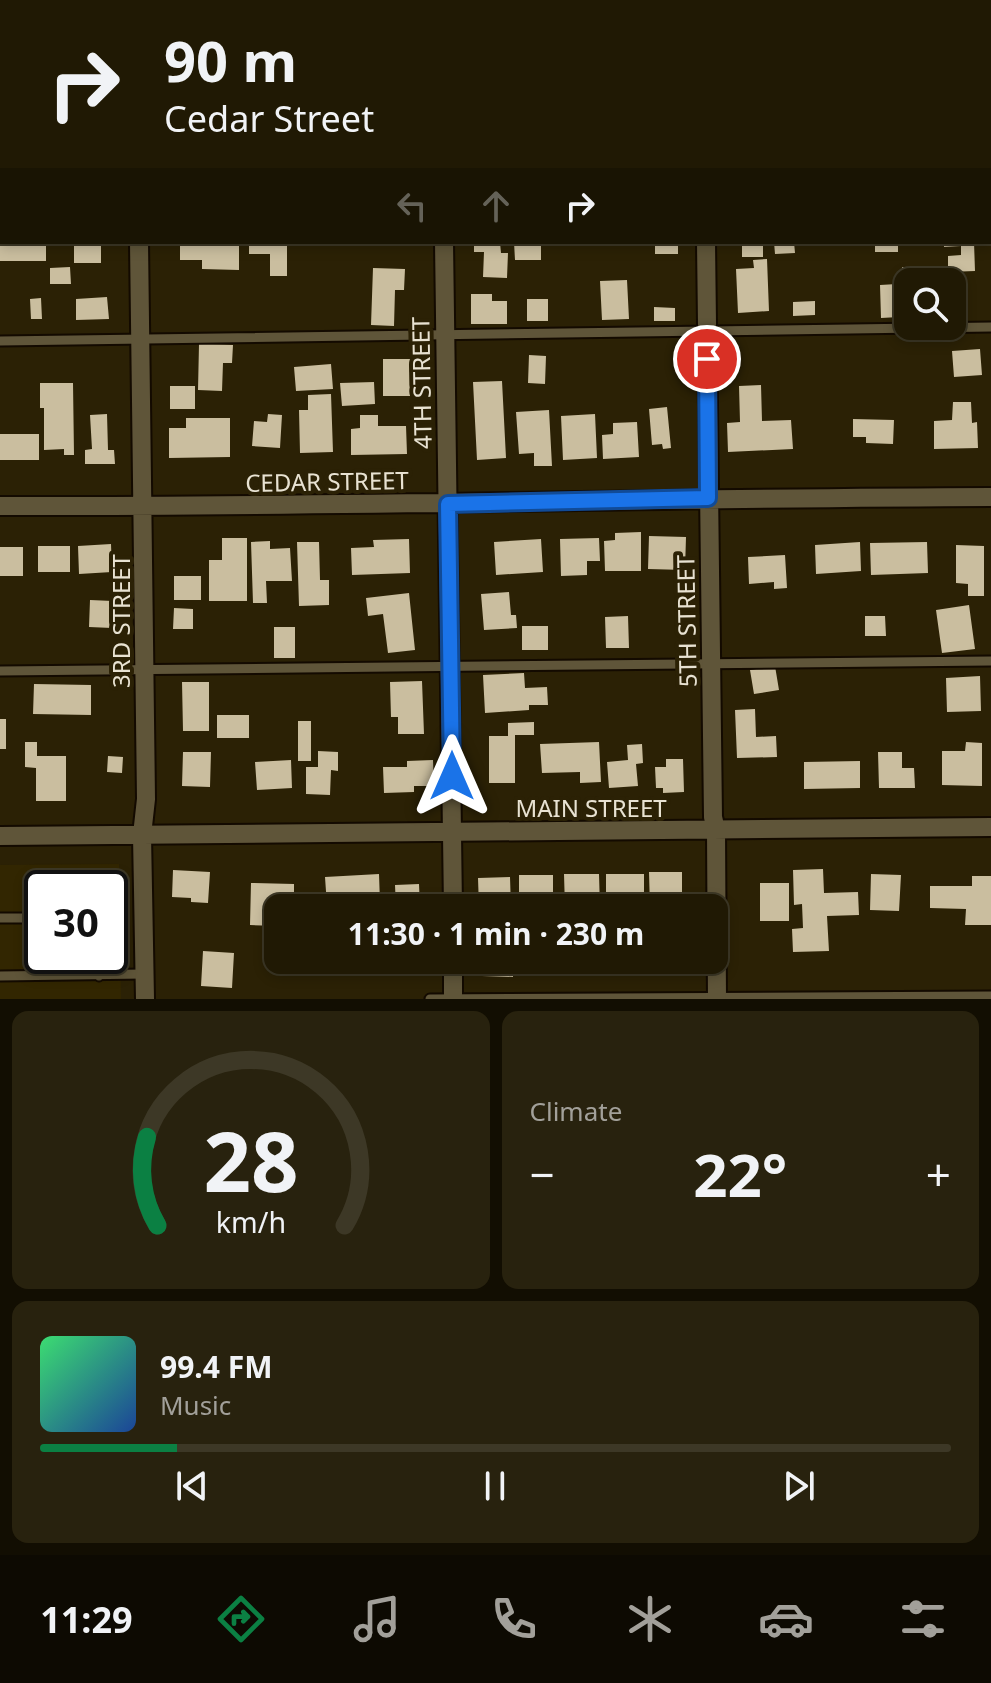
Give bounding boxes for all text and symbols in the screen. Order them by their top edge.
text: 90 m [164,22,297,98]
icon: right [32,32,136,136]
text: Cedar Street [164,94,374,143]
icon: left [390,184,434,228]
icon: ahead [474,184,518,228]
icon: right [558,184,602,228]
map controls [894,268,966,340]
button: search [894,268,966,340]
street label: 4TH STREET [403,316,439,450]
pin [673,325,741,393]
icon: arrive [685,337,729,381]
street label: CEDAR STREET [245,463,410,499]
street label: 3RD STREET [104,553,137,688]
street label: 5TH STREET [668,554,704,688]
position arrow [410,734,494,818]
street label: MAIN STREET [515,791,667,824]
speed limit sign: 30 [24,870,128,974]
text: 11:30 · 1 min · 230 m [348,913,644,954]
text: Climate [530,1093,622,1129]
text: 28 [203,1103,298,1216]
text: 22° [693,1133,787,1215]
text: − [530,1144,555,1204]
text: + [926,1144,951,1204]
text: km/h [216,1202,286,1241]
text: 99.4 FM [160,1346,272,1387]
text: Music [160,1387,231,1423]
icon: previous [170,1464,214,1508]
icon: pause [473,1464,517,1508]
icon: next [777,1464,821,1508]
icon: directions [213,1591,269,1647]
icon: music [349,1591,405,1647]
icon: phone [486,1591,542,1647]
icon: climate [622,1591,678,1647]
icon: car [758,1591,814,1647]
icon: filters [895,1591,951,1647]
text: 11:29 [40,1595,133,1644]

